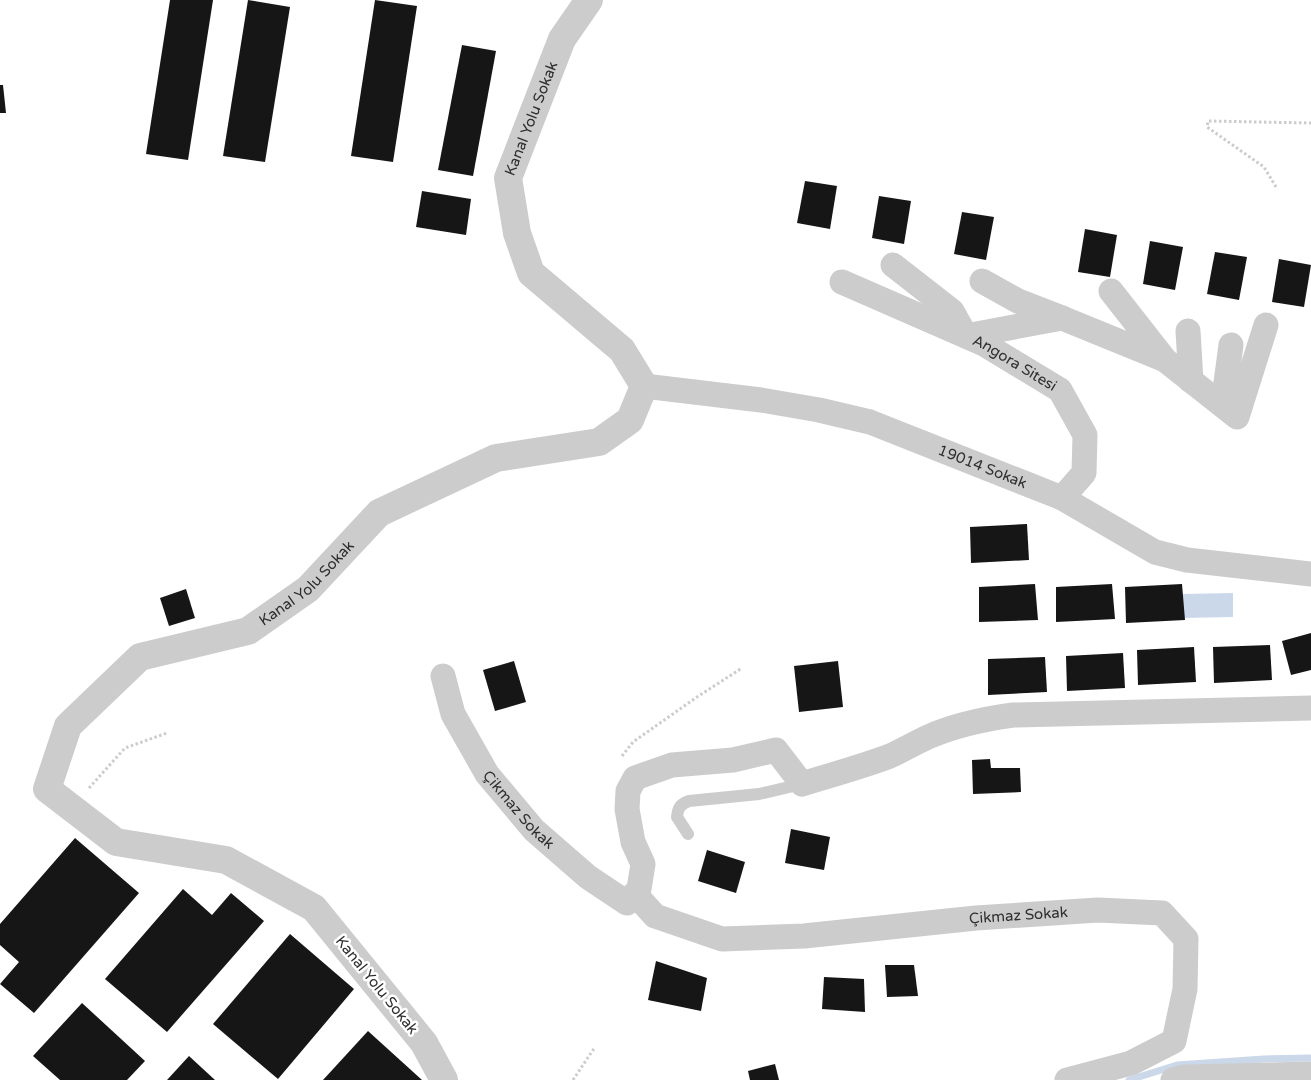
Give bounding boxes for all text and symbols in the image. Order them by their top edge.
street label: Kanal Yolu Sokak [501,59,561,178]
street label: Angora Sitesi [970,331,1060,395]
street label: 19014 Sokak [935,441,1029,492]
street label: Kanal Yolu Sokak [255,537,358,630]
street label: Çikmaz Sokak [479,767,558,853]
street label: Çikmaz Sokak [968,903,1068,928]
street label: Kanal Yolu Sokak [332,932,422,1038]

